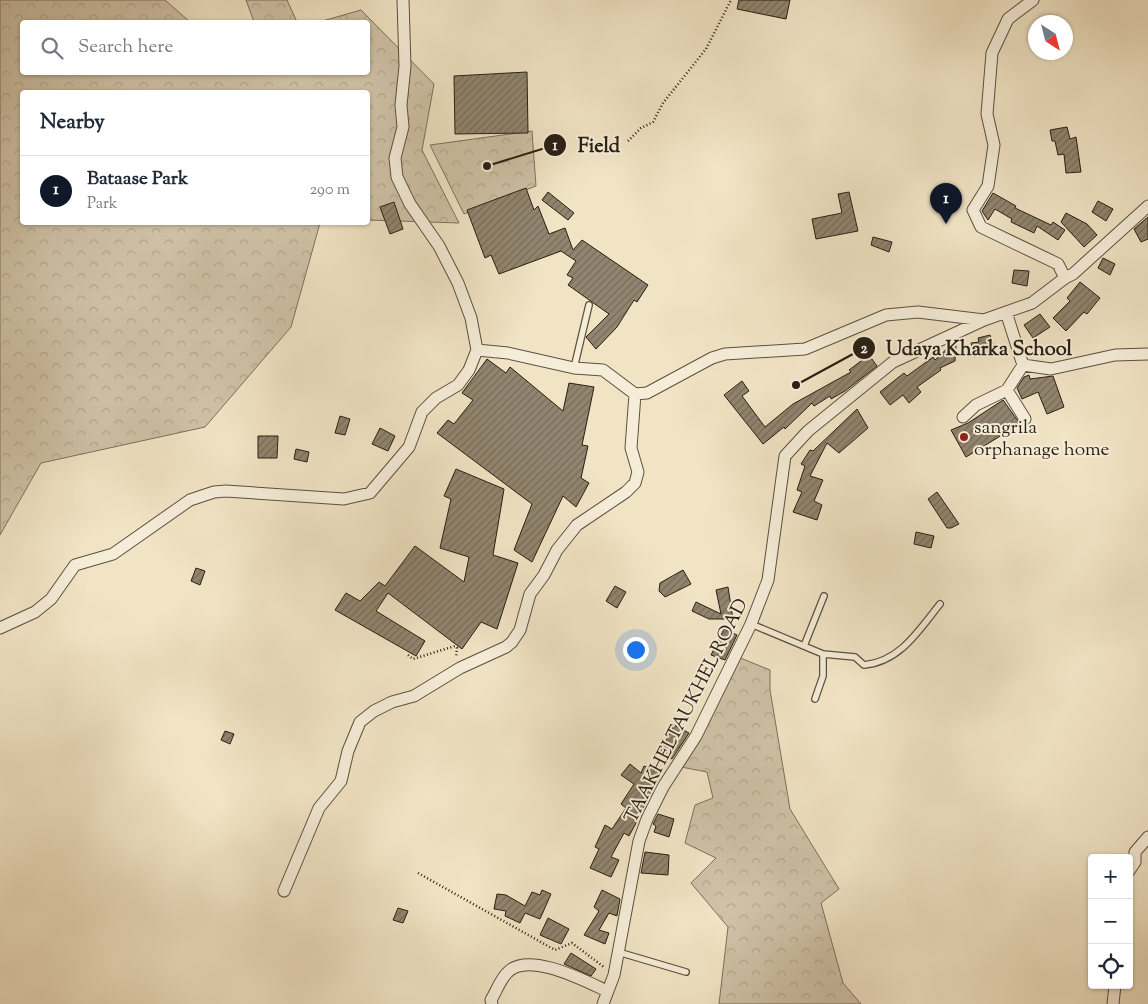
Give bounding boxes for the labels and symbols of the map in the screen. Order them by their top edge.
north arrow [1028,15,1073,60]
callout: Field [542,128,630,163]
text: Field [578,133,621,162]
text: 1 [552,136,558,157]
pin: 1 [930,183,962,224]
callout: Udaya Kharka School [851,330,1083,365]
text: Udaya Kharka School [886,336,1073,365]
text: 2 [860,339,868,360]
place label: sangrila orphanage home [974,415,1110,464]
marker: sangrila orphanage home [958,431,970,443]
street label: TAAKHELTAUKHEL ROAD [619,594,756,828]
your location [623,637,649,663]

